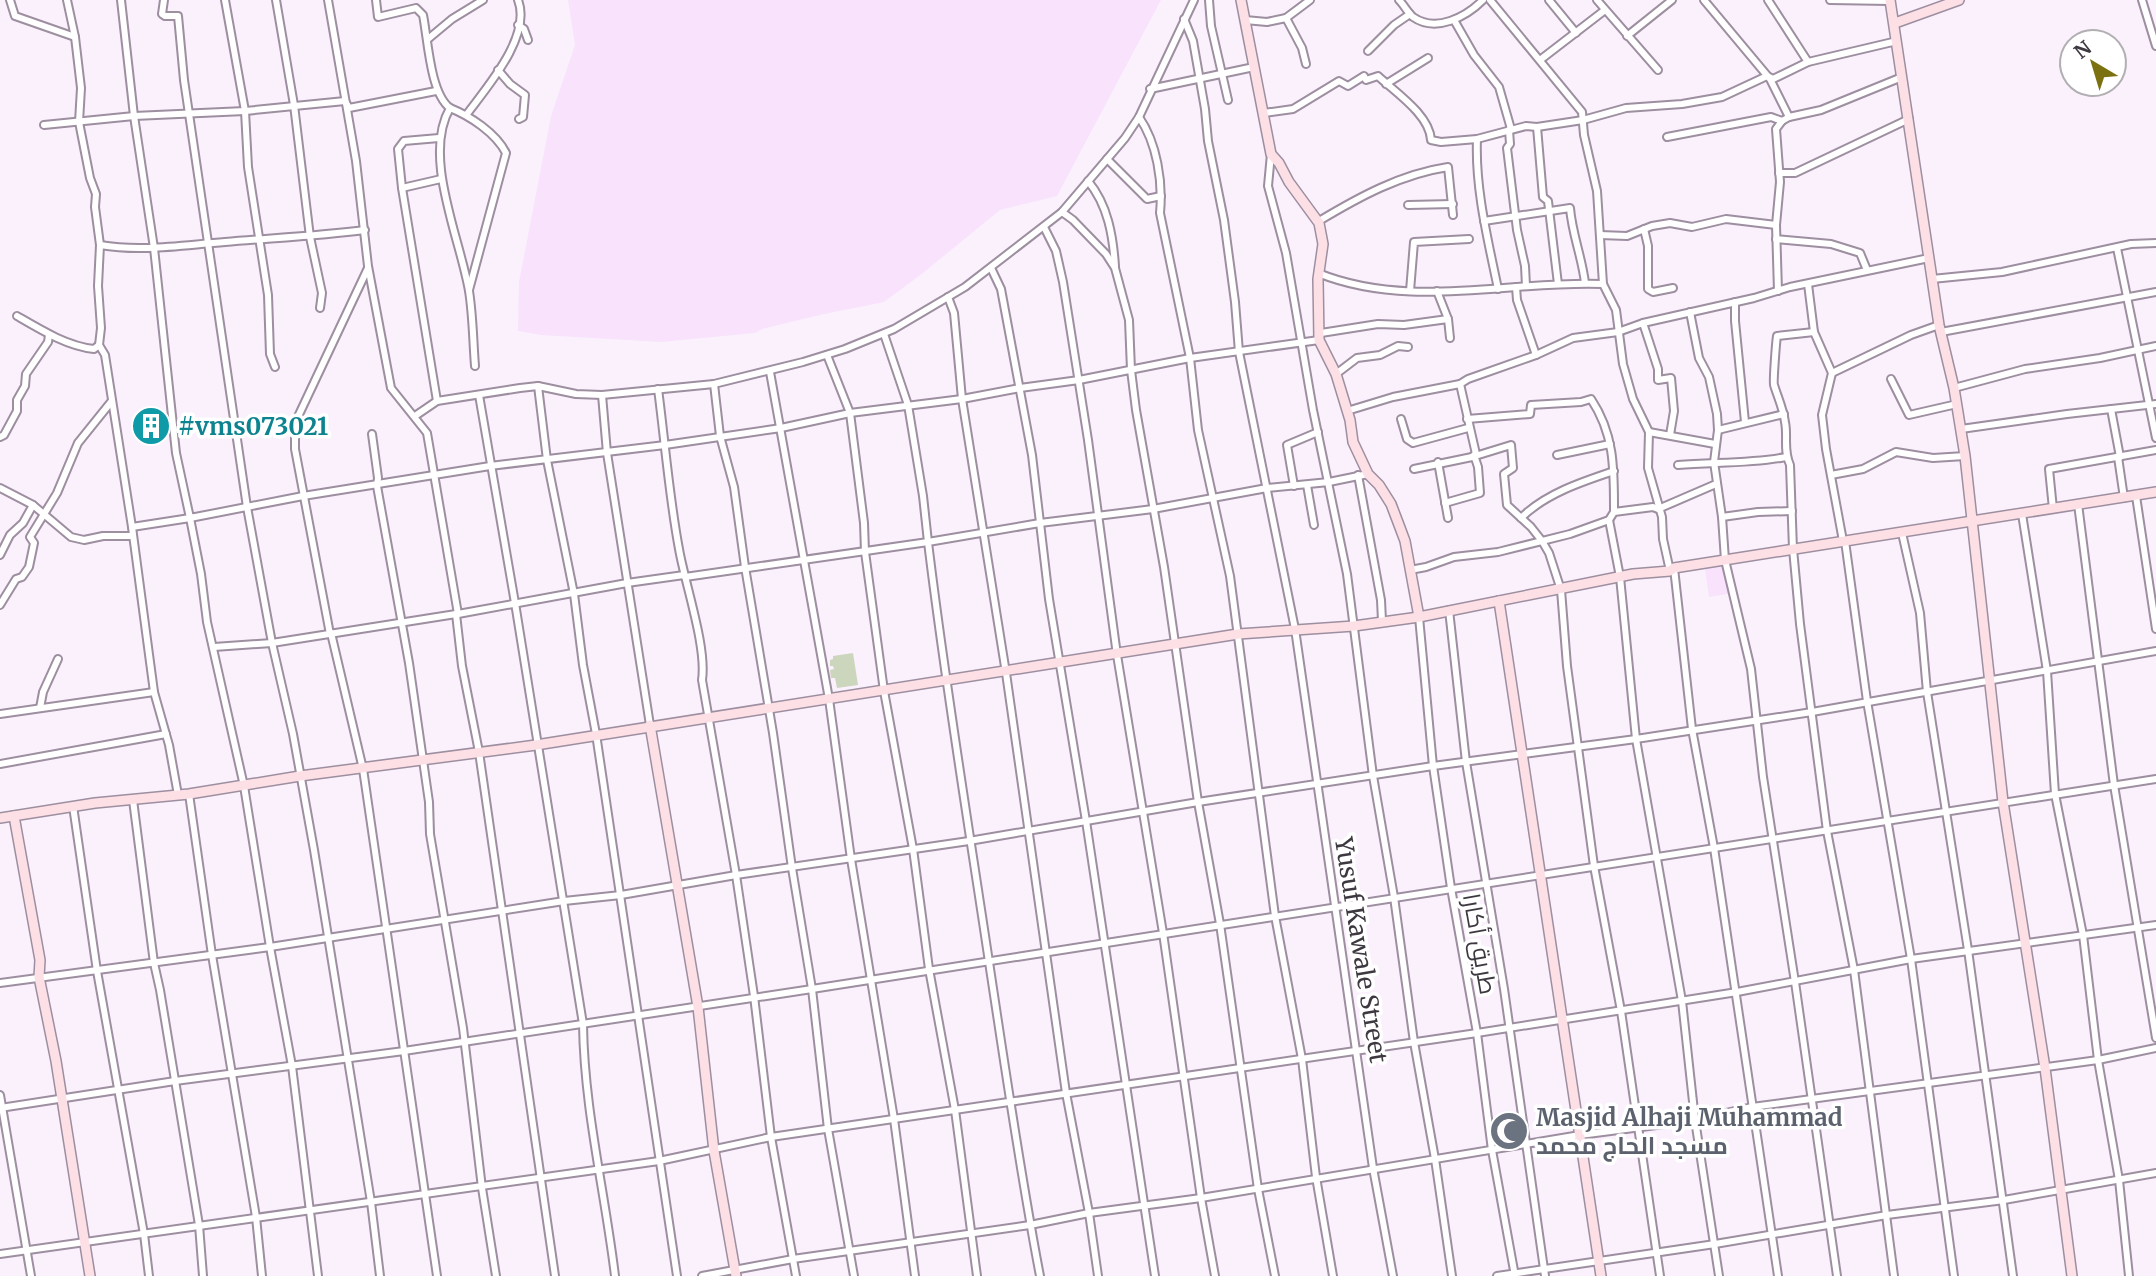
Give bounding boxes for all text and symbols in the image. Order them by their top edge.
north arrow [2058,28,2128,98]
text: N [2069,36,2096,64]
building icon: #vms073021 [130,405,172,447]
place label: #vms073021 [178,411,328,442]
street label: Yusuf Kawale Street [1328,834,1394,1066]
street label: طريق أكارا [1456,891,1504,997]
place label: Masjid Alhaji Muhammad مسجد الحاج محمد [1536,1102,1843,1162]
mosque icon: Masjid Alhaji Muhammad مسجد الحاج محمد [1488,1110,1530,1152]

